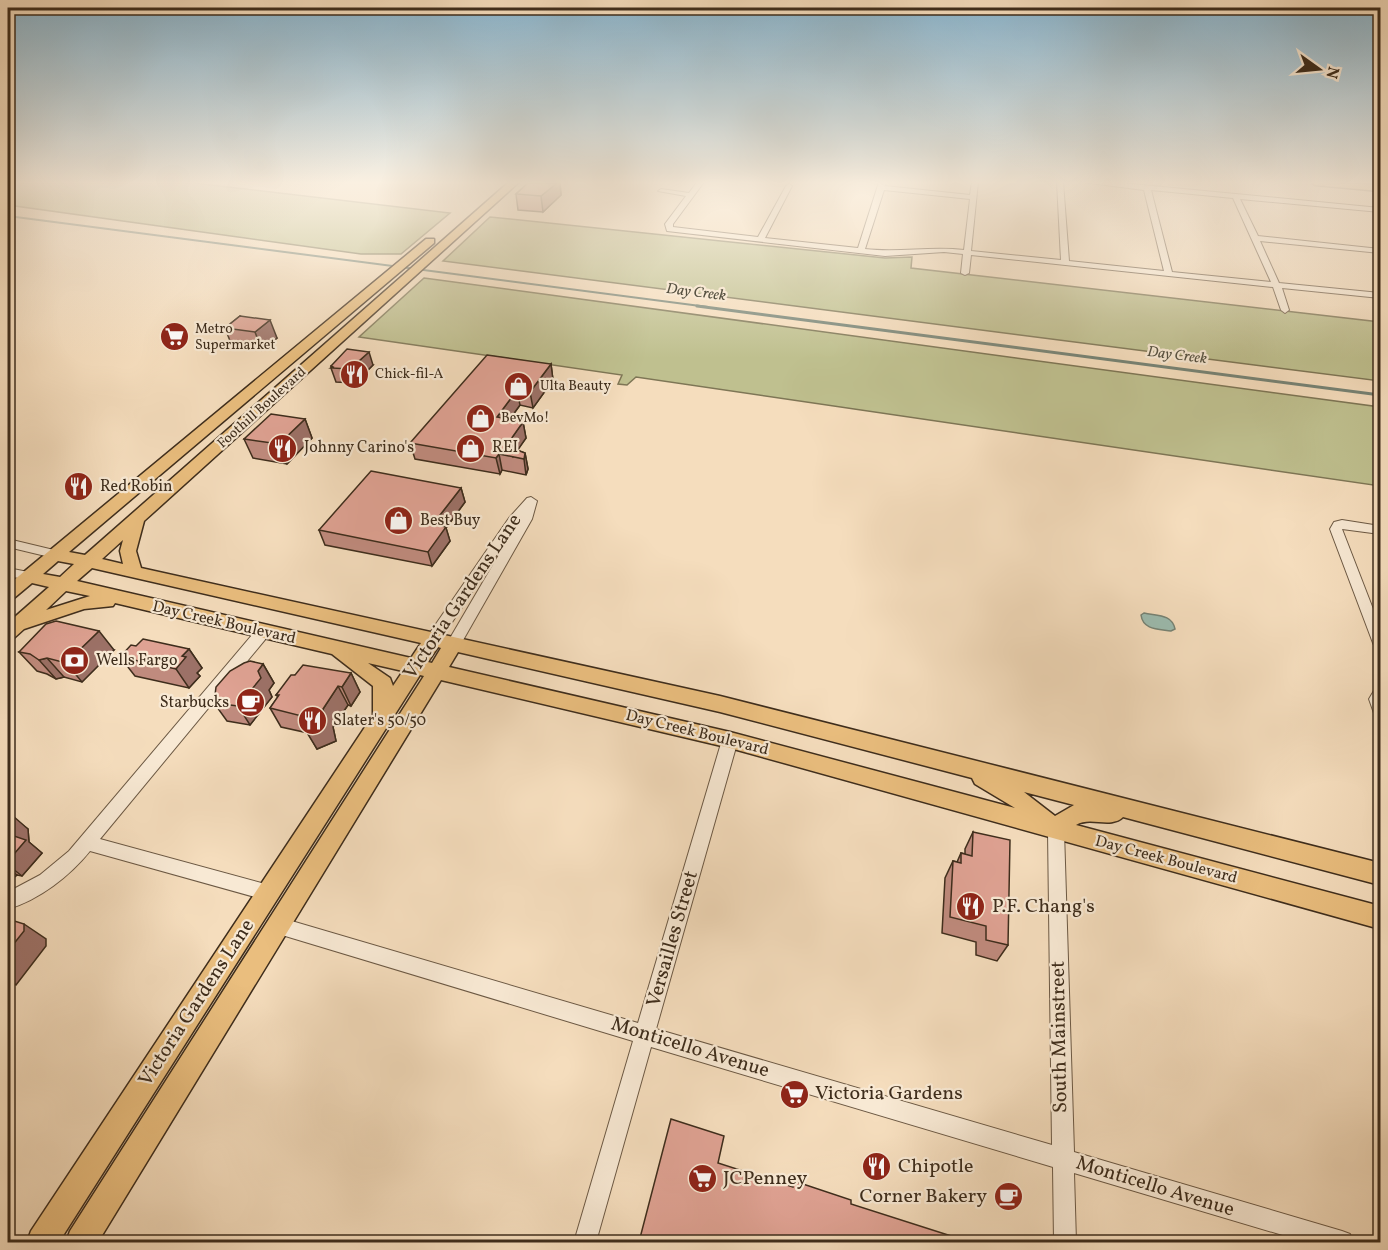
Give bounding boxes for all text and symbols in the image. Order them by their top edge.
north arrow [1289,39,1349,99]
text: N [1319,64,1344,81]
water label: Day Creek [665,279,727,307]
place label: Metro Supermarket [195,320,275,355]
supermarket icon: Metro Supermarket [158,321,190,353]
water label: Day Creek [1146,342,1208,370]
restaurant icon: Chick-fil-A [338,358,370,390]
street label: Foothill Boulevard [213,363,311,453]
place label: Chick-fil-A [375,365,444,384]
shop icon: Ulta Beauty [503,370,535,402]
place label: Ulta Beauty [540,377,611,396]
shop icon: BevMo! [464,402,496,434]
place label: BevMo! [501,409,550,428]
restaurant icon: Johnny Carino's [267,432,299,464]
shop icon: REI [455,432,487,464]
place label: Johnny Carino's [304,437,414,459]
place label: REI [492,437,518,459]
restaurant icon: Red Robin [63,471,95,503]
place label: Red Robin [100,476,173,498]
shop icon: Best Buy [383,505,415,537]
street label: Victoria Gardens Lane [397,509,529,685]
place label: Best Buy [420,510,481,532]
street label: Day Creek Boulevard [150,596,298,650]
bank icon: Wells Fargo [59,645,91,677]
place label: Wells Fargo [96,650,178,672]
cafe icon: Starbucks [234,687,266,719]
place label: Starbucks [160,692,229,714]
restaurant icon: Slater's 50/50 [296,705,328,737]
street label: Day Creek Boulevard [623,705,771,761]
place label: Slater's 50/50 [333,710,426,732]
street label: Day Creek Boulevard [1092,830,1240,890]
street label: Versailles Street [640,868,706,1010]
restaurant icon: P.F. Chang's [955,891,987,923]
place label: P.F. Chang's [992,893,1095,921]
street label: Victoria Gardens Lane [132,914,262,1092]
street label: South Mainstreet [1045,961,1075,1113]
street label: Monticello Avenue [607,1011,773,1085]
supermarket icon: Victoria Gardens [778,1078,810,1110]
place label: Victoria Gardens [815,1080,963,1108]
street label: Monticello Avenue [1072,1150,1238,1224]
restaurant icon: Chipotle [861,1151,893,1183]
place label: Chipotle [898,1153,974,1181]
supermarket icon: JCPenney [686,1163,718,1195]
place label: JCPenney [723,1165,807,1193]
cafe icon: Corner Bakery [992,1181,1024,1213]
place label: Corner Bakery [859,1183,987,1211]

